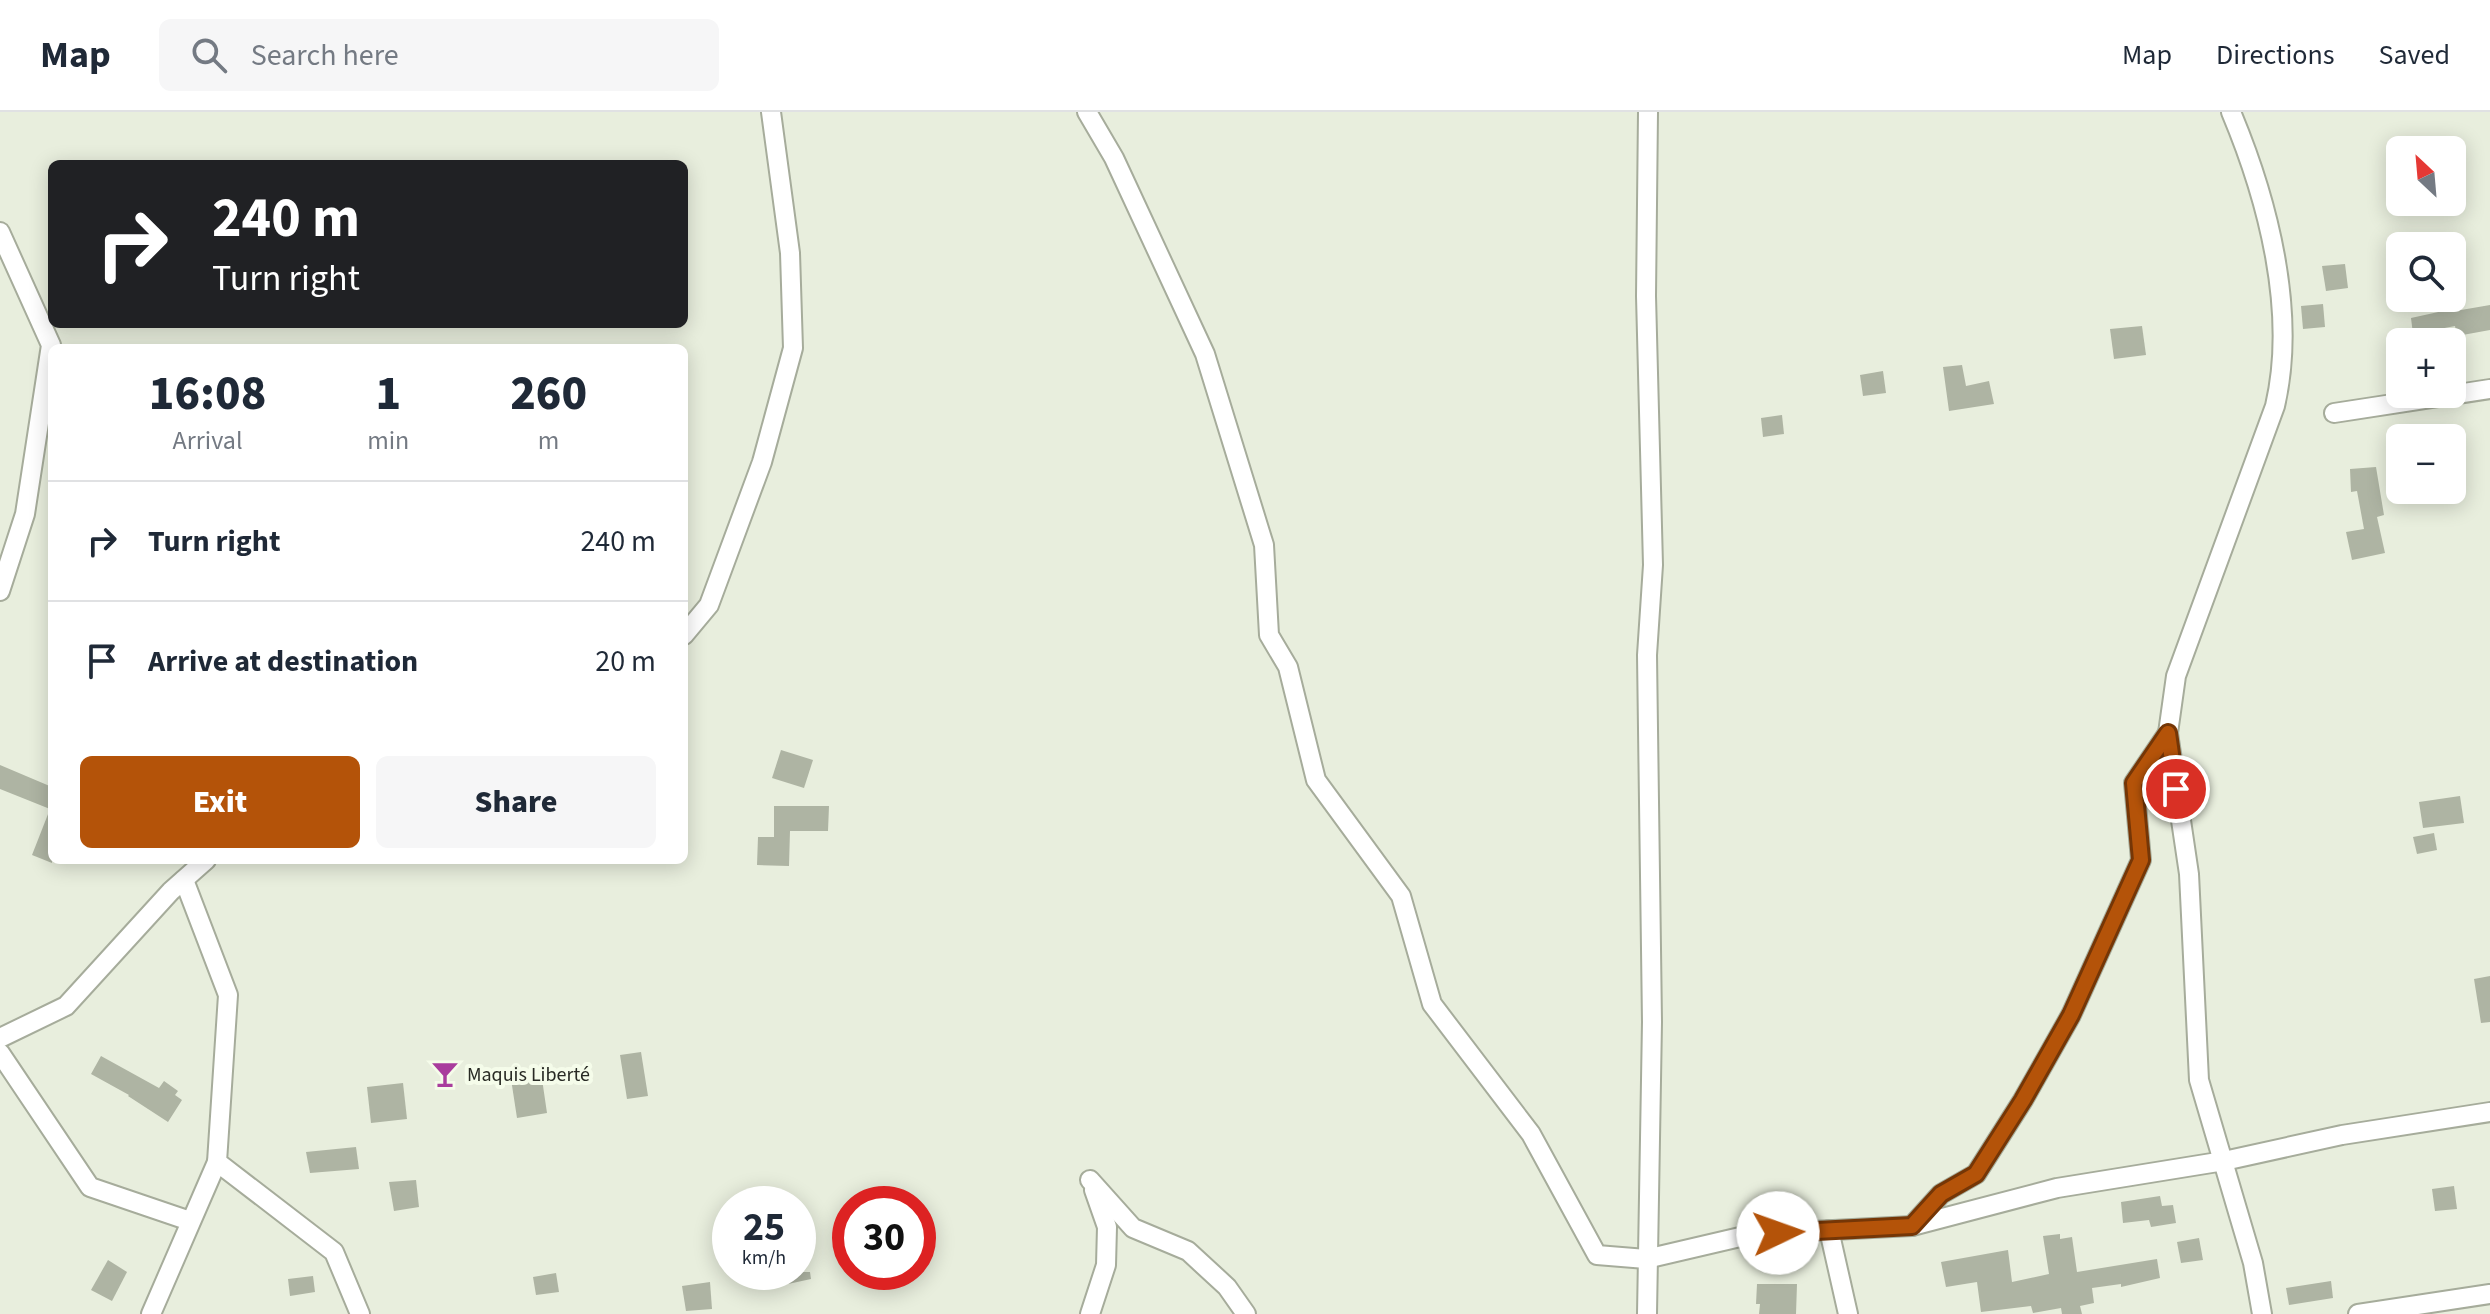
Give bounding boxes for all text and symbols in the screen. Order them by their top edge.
search box [159,19,719,91]
text: Map [40,28,111,82]
icon: search [187,33,231,77]
text: Search here [251,34,399,77]
text: Map [2122,35,2172,75]
text: Directions [2216,35,2335,75]
text: Saved [2379,35,2450,75]
north arrow [2386,136,2466,216]
map controls [2386,136,2466,504]
text: 240 m [212,179,360,258]
icon: right [80,192,184,296]
button: search [2386,232,2466,312]
text: Turn right [212,253,360,304]
button: + [2386,328,2466,408]
text: 16:08 [149,360,266,428]
text: 1 [375,360,401,428]
text: 260 [510,360,587,428]
text: Arrival [173,422,243,459]
text: min [367,422,409,459]
text: m [538,422,559,459]
button: − [2386,424,2466,504]
icon: right [80,519,124,563]
text: Turn right [148,520,280,563]
text: 240 m [580,520,656,563]
icon: arrive [80,639,124,683]
text: Arrive at destination [148,640,418,683]
text: 20 m [595,640,656,683]
pin [2142,755,2210,823]
button: Exit [80,756,360,848]
button: Share [376,756,656,848]
icon: arrive [2154,767,2198,811]
bar icon: Maquis Liberté [430,1059,460,1089]
place label: Maquis Liberté [467,1061,590,1089]
speed limit sign: 30 [832,1186,936,1290]
position arrow [1736,1191,1820,1275]
text: 25 [743,1199,785,1256]
text: km/h [742,1244,786,1272]

